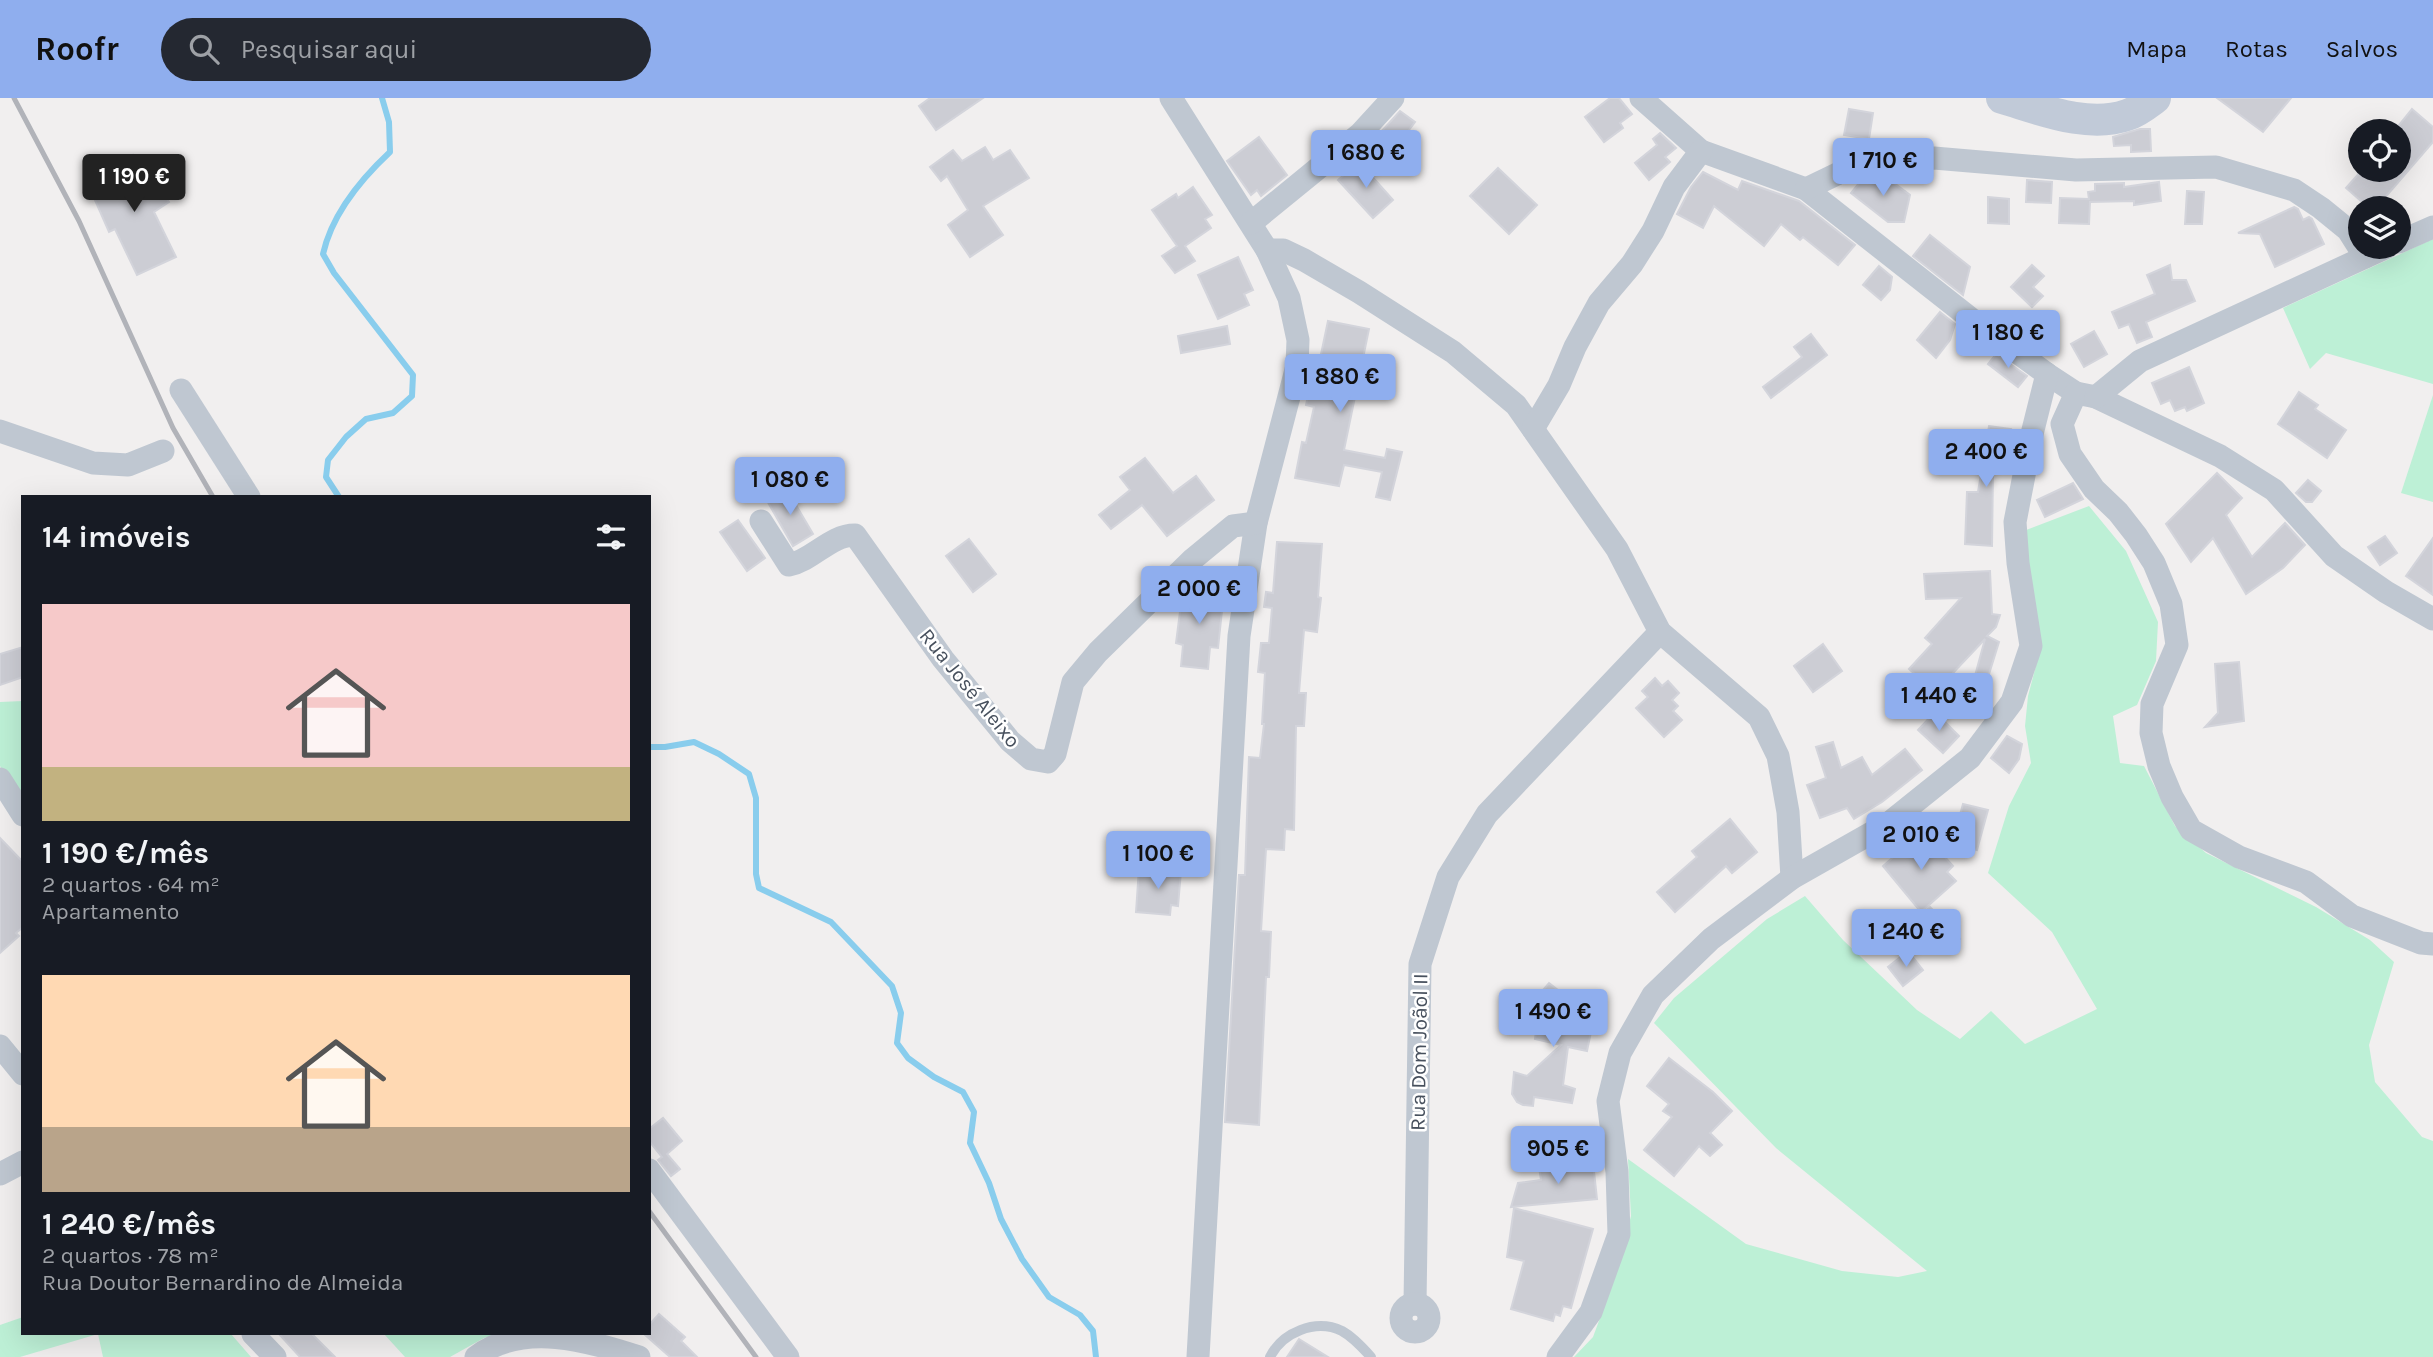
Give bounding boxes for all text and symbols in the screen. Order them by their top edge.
search box [161,18,651,81]
text: Roofr [35,30,119,68]
icon: search [185,30,223,68]
text: Pesquisar aqui [241,34,417,65]
text: Mapa [2126,35,2187,63]
text: Rotas [2225,35,2288,63]
text: Salvos [2326,35,2398,63]
map controls [2348,119,2411,259]
button: locate [2348,119,2411,182]
pin: 1 680 € [1301,130,1431,190]
text: 1 680 € [1327,139,1405,166]
pin: 1 710 € [1818,139,1948,198]
text: 1 710 € [1849,147,1917,174]
pin: 1 190 € [69,155,199,214]
text: 1 190 € [98,163,170,190]
button: layers [2348,196,2411,259]
pin: 1 180 € [1943,310,2073,370]
text: 1 180 € [1972,319,2044,346]
pin: 1 880 € [1275,354,1405,414]
text: 1 880 € [1301,363,1379,390]
pin: 2 400 € [1921,430,2051,489]
text: 2 400 € [1945,438,2027,465]
pin: 1 080 € [725,458,855,517]
text: 1 080 € [751,466,829,493]
icon: filters [592,518,630,556]
text: 14 imóveis [42,519,191,555]
pin: 2 000 € [1134,566,1264,626]
text: 2 000 € [1157,575,1241,602]
street label: Rua José Aleixo [915,624,1025,752]
icon: home [273,650,399,776]
pin: 1 440 € [1874,674,2004,733]
text: 1 440 € [1901,682,1977,709]
pin: 2 010 € [1856,812,1986,872]
text: 2 010 € [1882,821,1960,848]
pin: 1 100 € [1093,832,1223,891]
text: 1 190 €/mês [42,835,209,871]
text: 1 100 € [1122,840,1194,867]
text: 2 quartos · 64 m² [42,871,220,898]
text: Apartamento [42,898,179,925]
pin: 1 240 € [1841,910,1971,969]
text: 1 240 € [1868,918,1944,945]
street label: Rua Dom Joãol II [1406,973,1432,1131]
pin: 1 490 € [1488,990,1618,1049]
text: 1 490 € [1515,998,1591,1025]
icon: home [273,1021,399,1147]
pin: 905 € [1509,1126,1607,1186]
text: 905 € [1527,1135,1589,1162]
text: 1 240 €/mês [42,1206,216,1242]
text: 2 quartos · 78 m² [42,1242,219,1269]
text: Rua Doutor Bernardino de Almeida [42,1269,404,1296]

